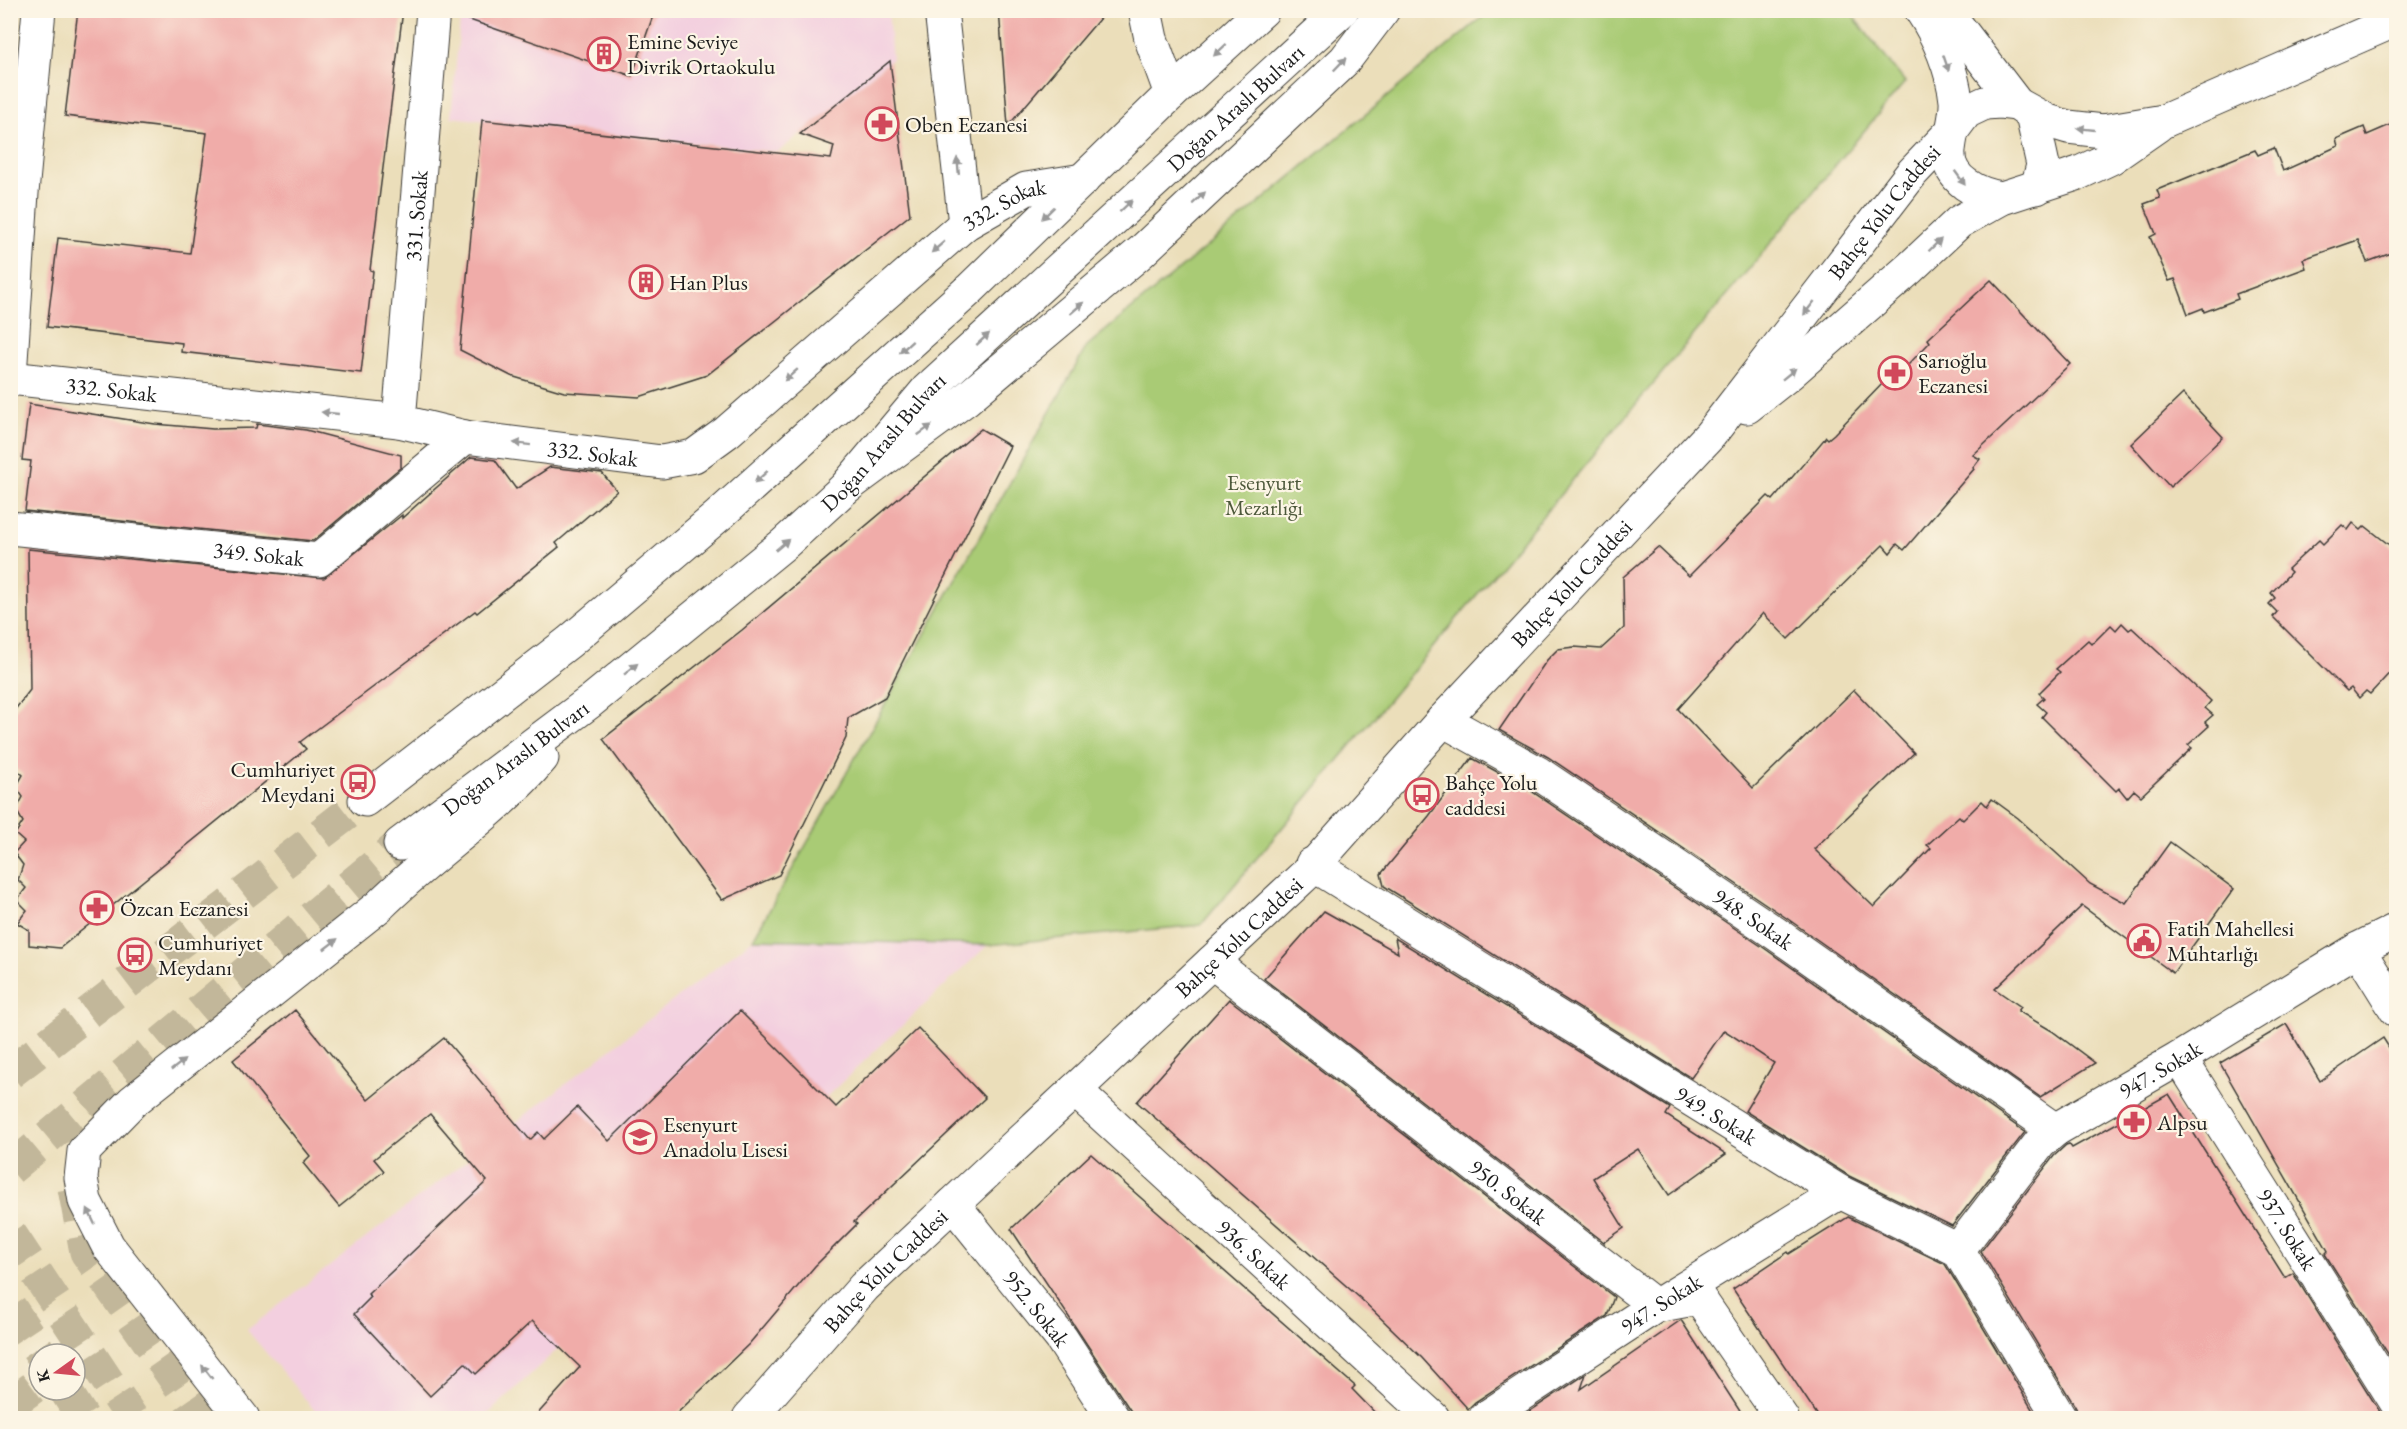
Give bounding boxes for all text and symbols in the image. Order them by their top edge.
place label: Emine Seviye Divrik Ortaokulu [627,27,776,81]
building icon: Emine Seviye Divrik Ortaokulu [586,36,622,72]
street label: Doğan Araslı Bulvarı [1161,38,1310,178]
one-way arrow [1213,43,1228,56]
one-way arrow [1941,54,1951,72]
one-way arrow [1333,57,1348,71]
pharmacy icon: Oben Eczanesi [864,106,900,142]
place label: Oben Eczanesi [905,110,1028,139]
one-way arrow [2076,124,2095,134]
street label: Bahçe Yolu Caddesi [1821,138,1946,285]
one-way arrow [953,157,963,176]
street label: 331. Sokak [398,168,434,262]
one-way arrow [1954,169,1966,185]
street label: 332. Sokak [957,171,1049,237]
one-way arrow [1191,191,1206,205]
one-way arrow [1118,200,1133,213]
one-way arrow [1042,206,1056,220]
one-way arrow [1928,238,1942,252]
one-way arrow [931,240,946,253]
building icon: Han Plus [628,264,664,300]
place label: Han Plus [669,268,748,297]
one-way arrow [1802,300,1815,316]
one-way arrow [1069,302,1084,315]
one-way arrow [975,333,990,346]
one-way arrow [899,340,914,353]
place label: Sarıoğlu Eczanesi [1918,346,1988,400]
pharmacy icon: Sarıoğlu Eczanesi [1877,355,1913,391]
street label: Doğan Araslı Bulvarı [814,366,952,518]
one-way arrow [1781,367,1797,380]
one-way arrow [784,369,799,382]
street label: 332. Sokak [64,370,159,409]
one-way arrow [320,408,339,418]
one-way arrow [916,424,932,436]
street label: 332. Sokak [546,433,641,473]
one-way arrow [513,439,532,449]
park label: Esenyurt Mezarlığı [1225,468,1303,522]
one-way arrow [754,470,769,483]
street label: Bahçe Yolu Caddesi [1504,513,1638,653]
street label: 349. Sokak [212,535,306,573]
one-way arrow [774,539,789,552]
one-way arrow [623,662,639,675]
street label: Doğan Araslı Bulvarı [436,693,594,822]
place label: Cumhuriyet Meydani [230,755,335,809]
bus stop icon: Cumhuriyet Meydani [340,764,376,800]
place label: Bahçe Yolu caddesi [1445,768,1538,822]
bus stop icon: Bahçe Yolu caddesi [1404,777,1440,813]
street label: Bahçe Yolu Caddesi [1169,870,1309,1004]
street label: 948. Sokak [1708,881,1800,957]
pharmacy icon: Özcan Eczanesi [79,890,115,926]
place label: Özcan Eczanesi [120,894,249,923]
place label: Fatih Mahellesi Muhtarlığı [2167,914,2294,968]
public building icon: Fatih Mahellesi Muhtarlığı [2126,923,2162,959]
place label: Cumhuriyet Meydanı [158,928,263,982]
bus stop icon: Cumhuriyet Meydanı [117,937,153,973]
one-way arrow [324,938,339,950]
street label: 947. Sokak [2113,1033,2208,1105]
one-way arrow [171,1059,186,1071]
street label: 949. Sokak [1670,1079,1763,1152]
pharmacy icon: Alpsu [2116,1104,2152,1140]
place label: Alpsu [2156,1108,2208,1137]
place label: Esenyurt Anadolu Lisesi [662,1110,788,1164]
school or university icon: Esenyurt Anadolu Lisesi [622,1119,658,1155]
street label: 950. Sokak [1463,1152,1554,1232]
street label: 937. Sokak [2251,1183,2324,1276]
street label: Bahçe Yolu Caddesi [816,1202,954,1338]
one-way arrow [87,1207,96,1224]
street label: 936. Sokak [1211,1213,1298,1296]
street label: 952. Sokak [997,1264,1078,1353]
street label: 947. Sokak [1615,1266,1708,1340]
north arrow [27,1342,87,1402]
one-way arrow [201,1364,214,1380]
text: K [31,1366,55,1384]

